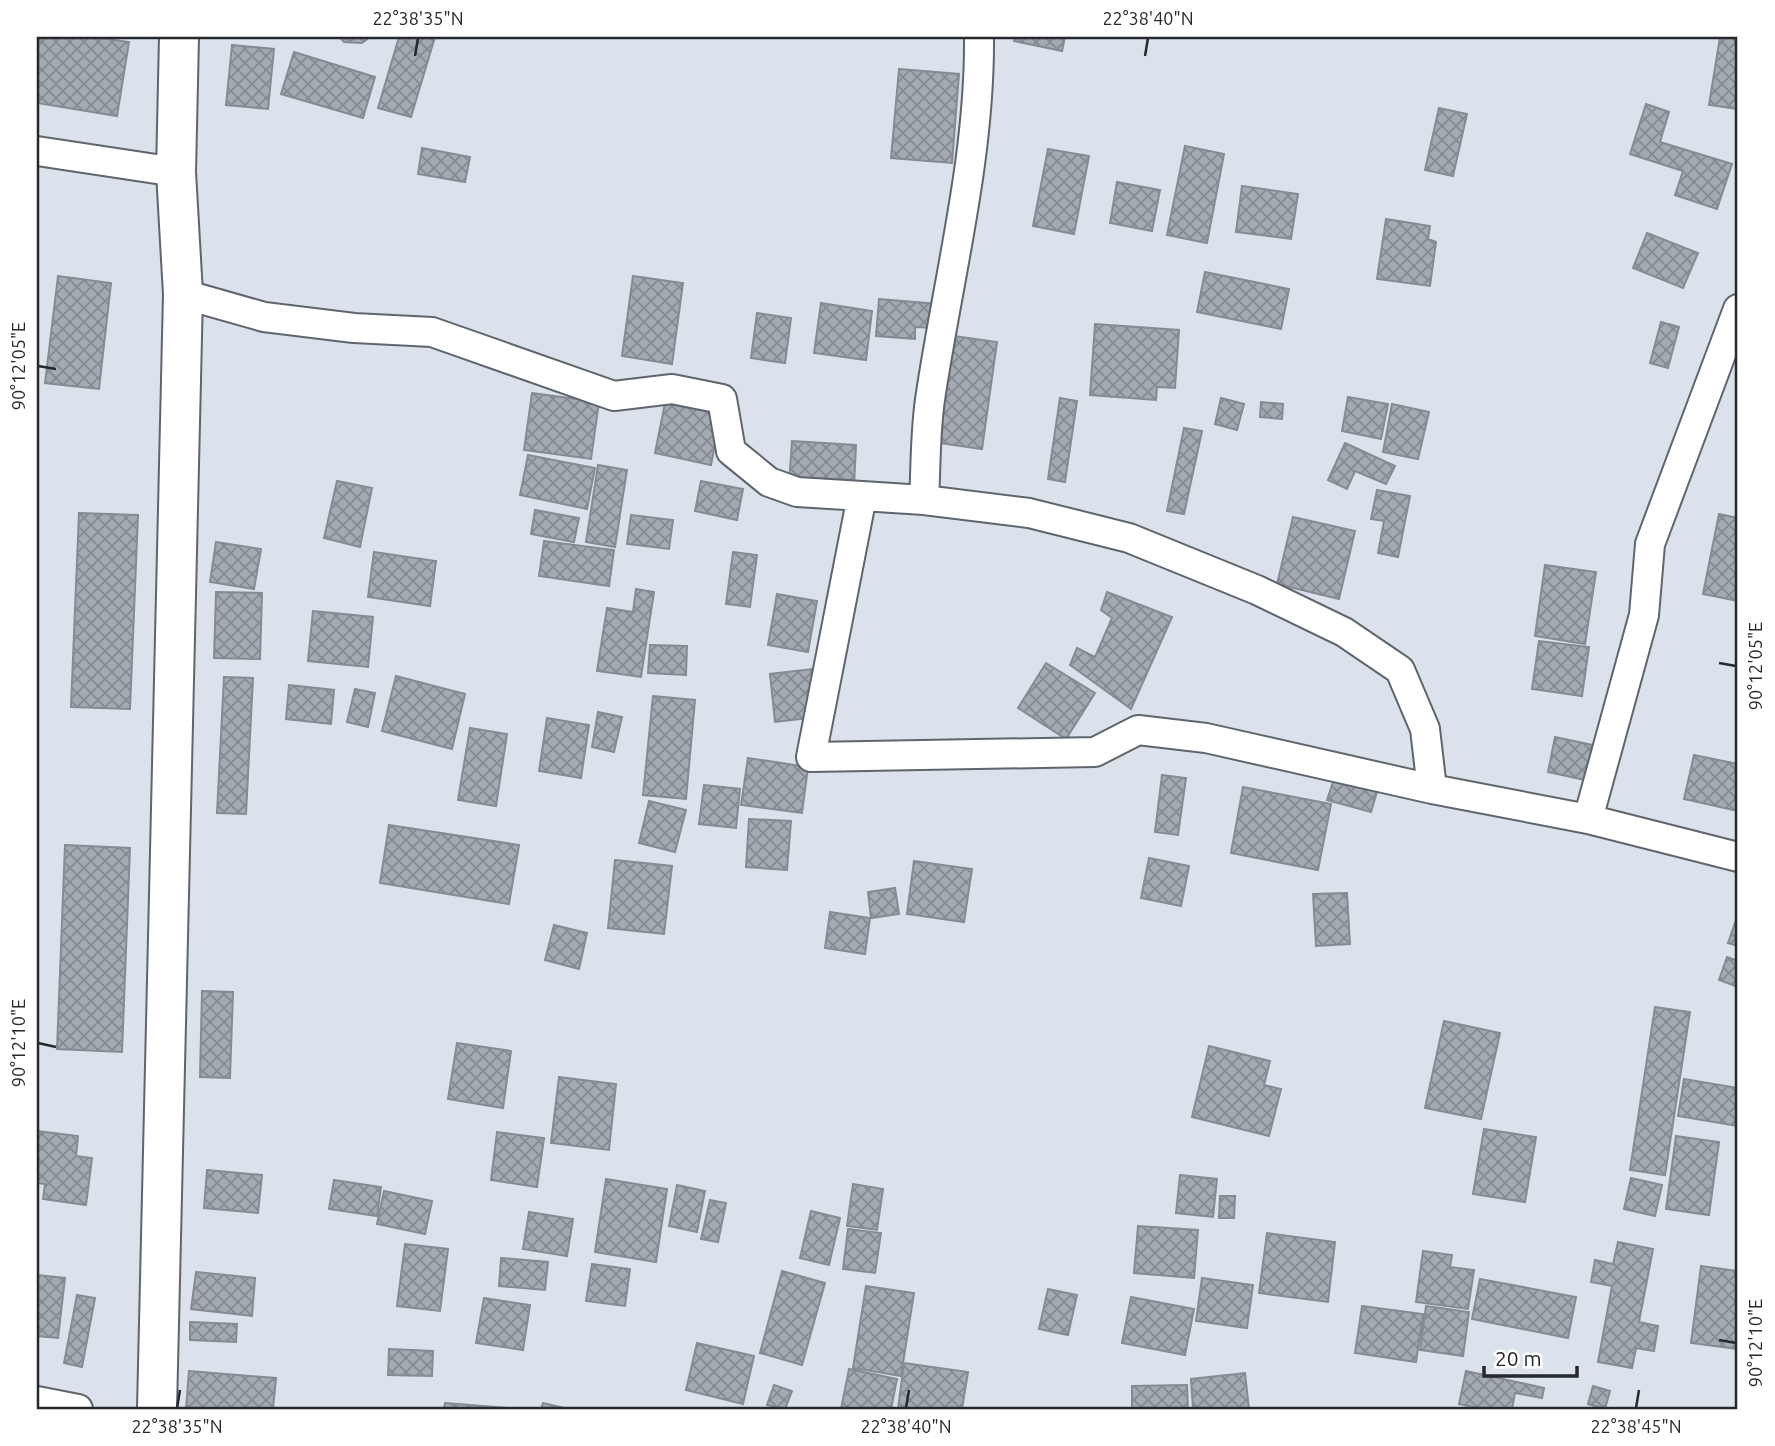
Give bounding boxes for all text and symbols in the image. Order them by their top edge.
text: 22°38'35"N [372,8,464,28]
text: 22°38'40"N [1102,8,1194,28]
text: 90°12'05"E [8,322,28,410]
text: 90°12'05"E [1745,622,1765,710]
text: 90°12'10"E [8,999,28,1087]
text: 90°12'10"E [1745,1299,1765,1387]
scale bar [1484,1334,1577,1378]
text: 20 m [1495,1346,1542,1370]
text: 22°38'35"N [131,1416,223,1436]
text: 22°38'40"N [860,1416,952,1436]
text: 22°38'45"N [1590,1416,1682,1436]

